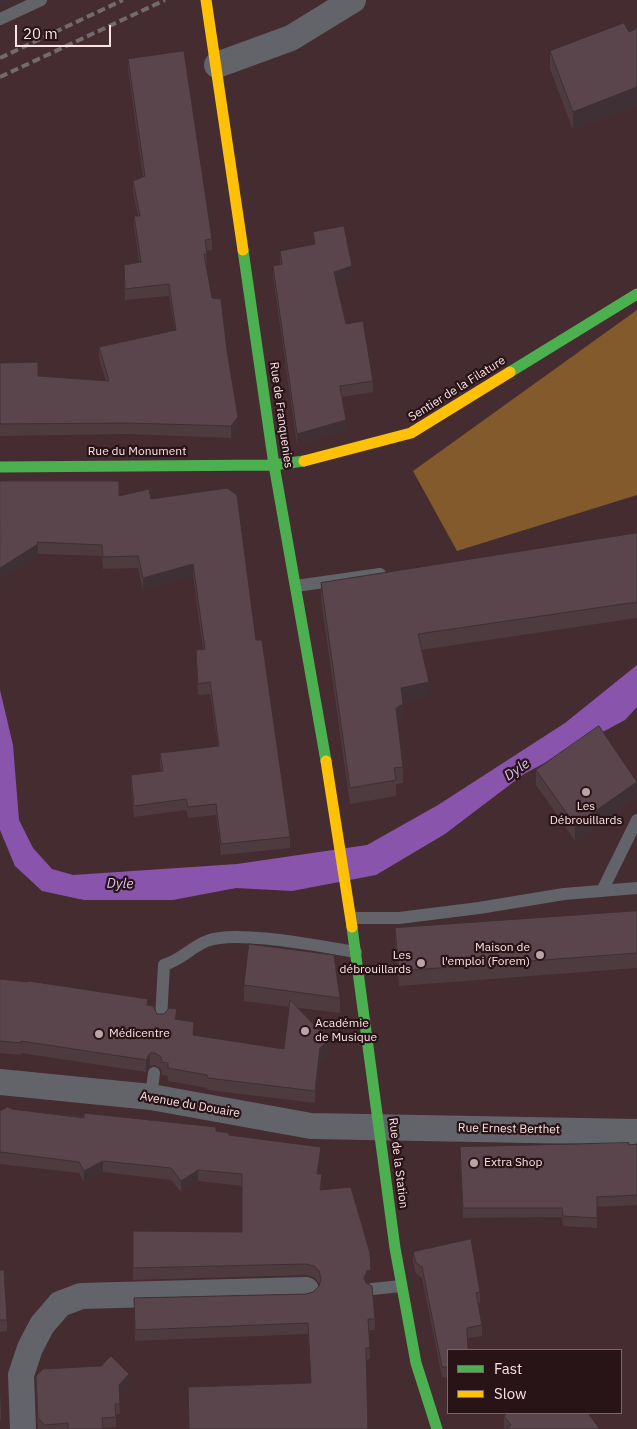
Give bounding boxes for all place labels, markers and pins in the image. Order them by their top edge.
marker: Les Débrouillards [580,786,592,798]
place label: Les Débrouillards [550,800,622,828]
place label: Maison de l'emploi (Forem) [442,941,530,969]
place label: Les débrouillards [340,949,411,977]
marker: Maison de l'emploi (Forem) [534,949,546,961]
marker: Les débrouillards [415,957,427,969]
place label: Académie de Musique [315,1017,377,1045]
marker: Académie de Musique [299,1025,311,1037]
place label: Médicentre [109,1027,170,1041]
marker: Médicentre [93,1028,105,1040]
place label: Extra Shop [484,1156,542,1170]
marker: Extra Shop [468,1157,480,1169]

